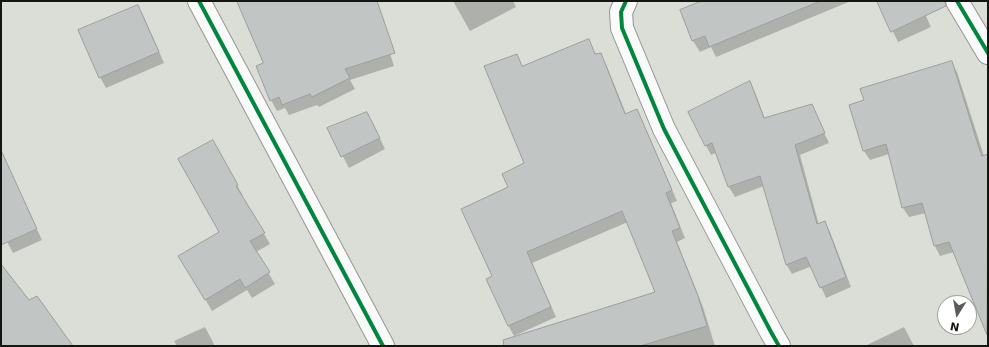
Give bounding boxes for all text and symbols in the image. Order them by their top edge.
north arrow [937,295,977,335]
text: N [949,319,961,334]

